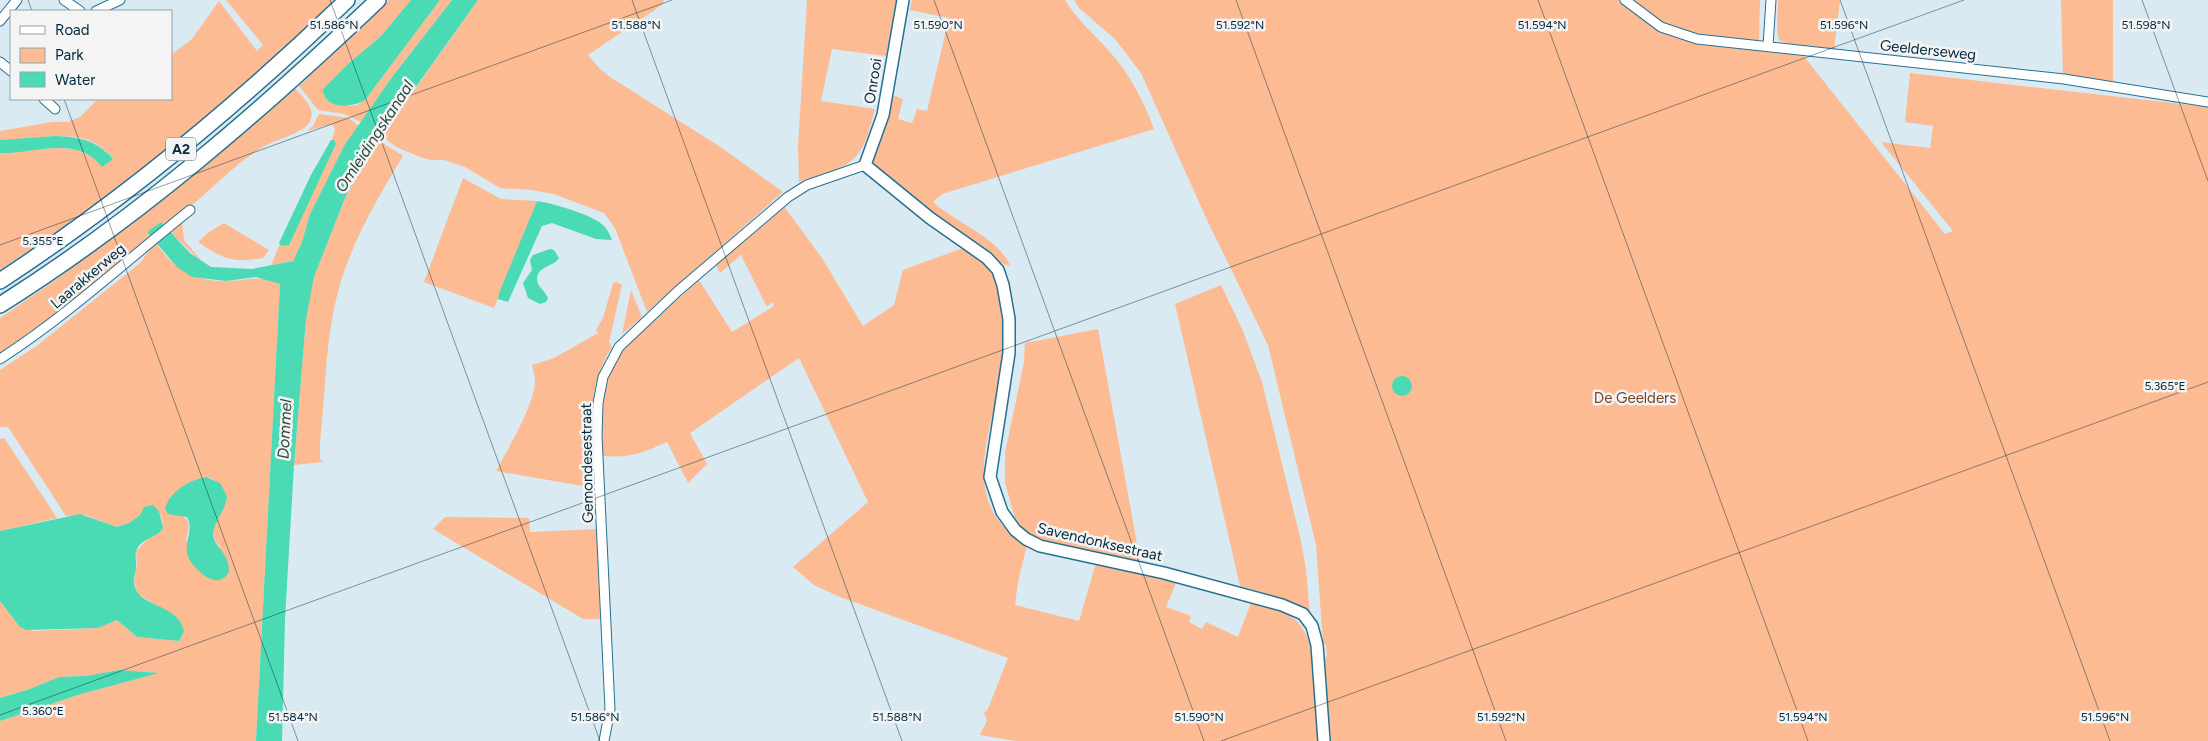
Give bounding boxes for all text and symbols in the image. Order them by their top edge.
legend [10,10,172,100]
text: 51.586°N [309,18,359,32]
text: 51.588°N [611,18,661,32]
text: 51.590°N [913,18,963,32]
text: 51.592°N [1216,18,1264,32]
text: 51.594°N [1517,18,1567,32]
text: 51.596°N [1820,18,1868,32]
text: 51.598°N [2121,18,2171,32]
text: Road [55,21,90,39]
street label: Geelderseweg [1879,36,1977,64]
text: Park [55,46,84,64]
street label: Onrooi [861,57,885,105]
text: Water [55,71,95,89]
water label: Omleidingskanaal [331,77,418,196]
road number: A2 [166,138,196,160]
text: 5.355°E [22,234,64,248]
street label: Laarakkerweg [47,240,129,312]
text: 5.365°E [2144,379,2186,393]
park label: De Geelders [1594,389,1676,407]
water label: Dommel [273,398,296,459]
street label: Gemondesestraat [577,402,597,523]
street label: Savendonksestraat [1036,519,1165,565]
text: 5.360°E [22,704,64,718]
text: 51.584°N [268,710,318,724]
text: 51.586°N [570,710,620,724]
text: 51.588°N [872,710,922,724]
text: 51.590°N [1174,710,1224,724]
text: 51.592°N [1477,710,1525,724]
text: 51.594°N [1778,710,1828,724]
text: 51.596°N [2081,710,2129,724]

